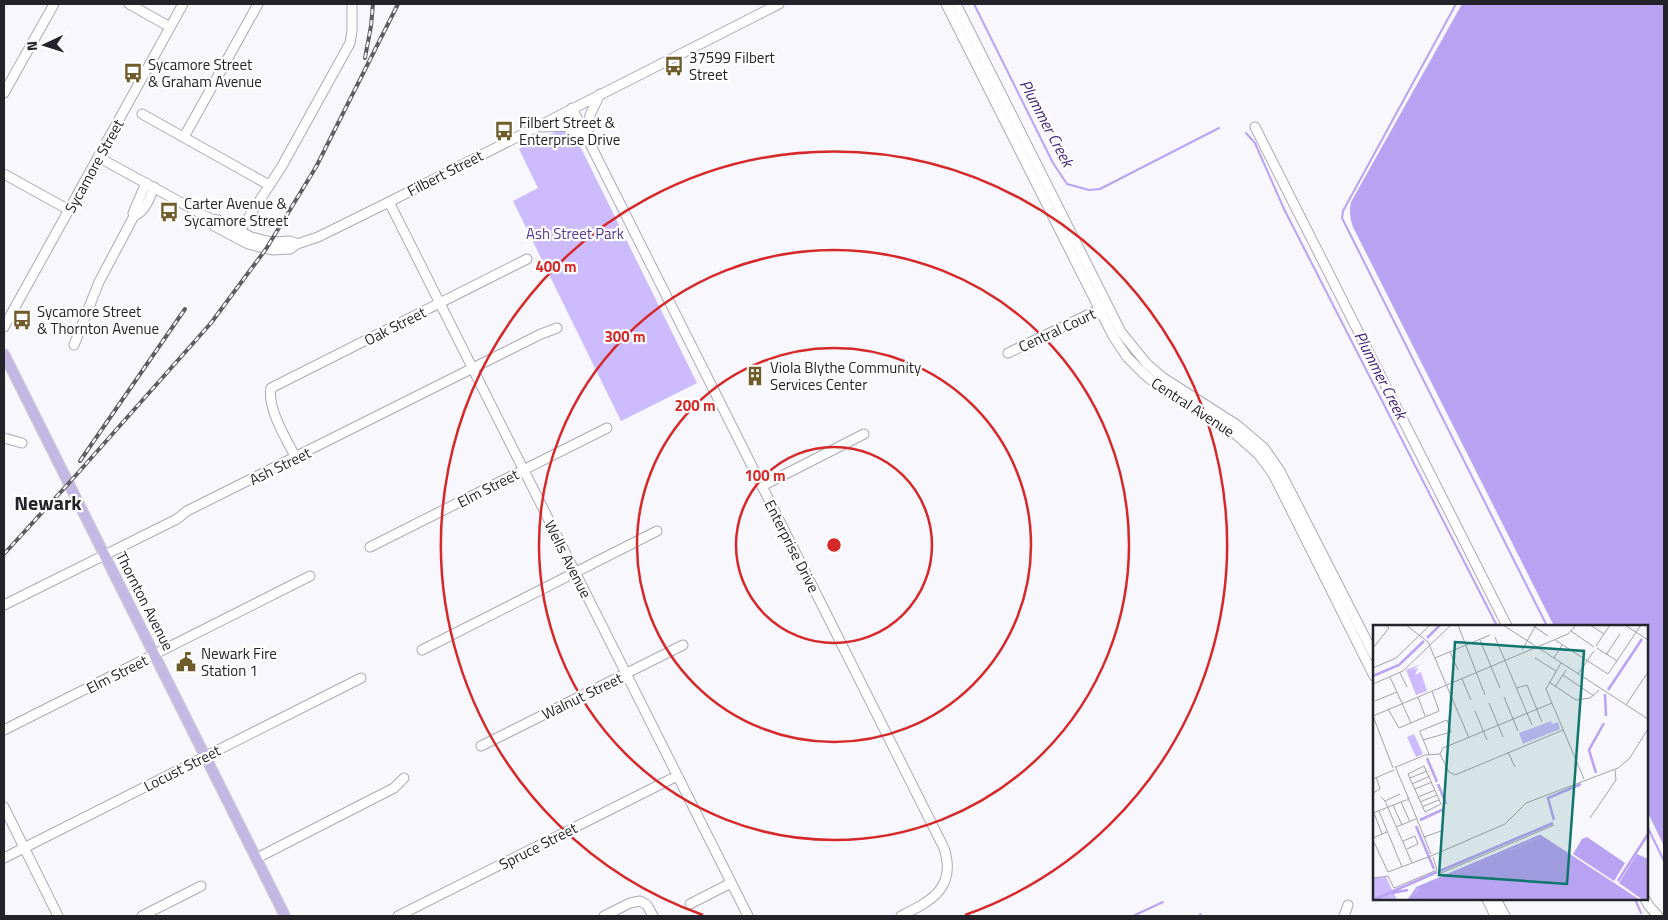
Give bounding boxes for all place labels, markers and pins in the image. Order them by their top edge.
place label: 37599 Filbert Street [689,46,776,86]
place label: Sycamore Street & Graham Avenue [148,53,262,93]
bus stop icon: 37599 Filbert Street [663,55,685,77]
bus stop icon: Sycamore Street & Graham Avenue [122,62,144,84]
place label: Filbert Street & Enterprise Drive [519,111,620,151]
bus stop icon: Filbert Street & Enterprise Drive [493,120,515,142]
place label: Carter Avenue & Sycamore Street [184,192,289,232]
bus stop icon: Carter Avenue & Sycamore Street [158,201,180,223]
place label: Sycamore Street & Thornton Avenue [37,300,159,340]
bus stop icon: Sycamore Street & Thornton Avenue [11,309,33,331]
place label: Viola Blythe Community Services Center [770,356,921,396]
building icon: Viola Blythe Community Services Center [744,365,766,387]
centre of rings [825,536,843,554]
place label: Newark Fire Station 1 [201,642,277,682]
public building icon: Newark Fire Station 1 [175,651,197,673]

